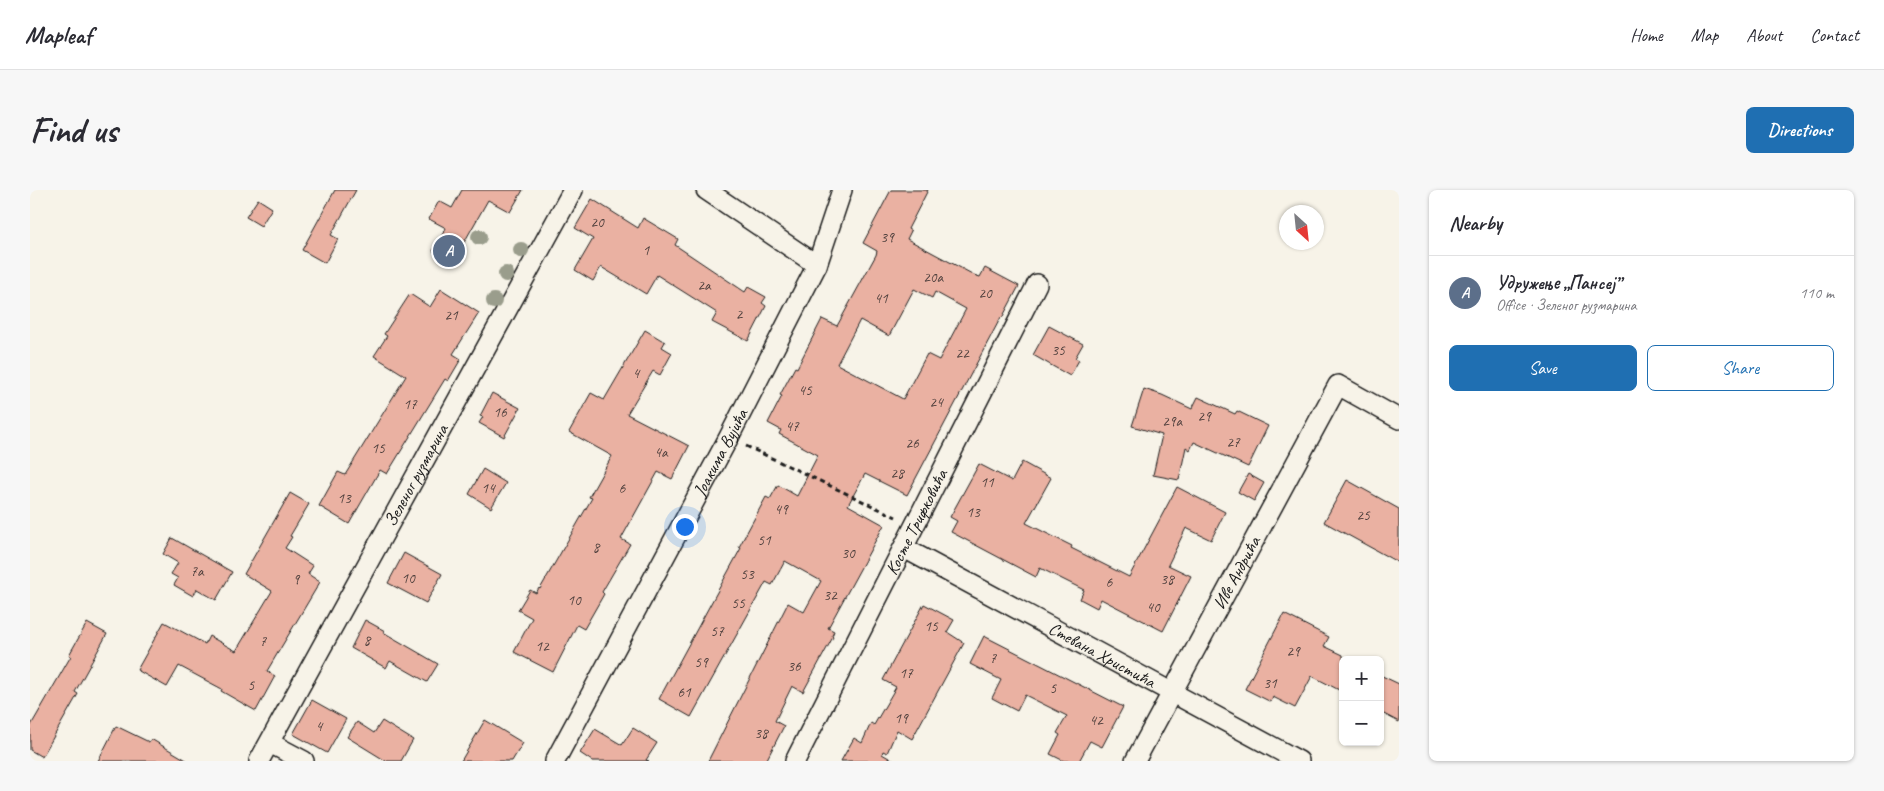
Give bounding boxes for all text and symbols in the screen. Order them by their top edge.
text: Mapleaf [25,20,92,50]
text: Home [1630,24,1663,46]
text: Map [1691,24,1718,46]
text: About [1746,24,1782,46]
text: Contact [1810,24,1859,46]
button: Directions [1746,107,1854,153]
text: Find us [30,108,117,153]
north arrow [1279,205,1324,250]
text: Nearby [1449,210,1502,236]
house number: 20 [590,213,605,232]
house number: 39 [880,228,895,247]
pin: A [433,232,465,270]
house number: 1 [643,241,651,260]
house number: 20a [923,268,944,287]
text: Удружење „Пансеј” [1496,271,1620,295]
house number: 2a [697,276,712,295]
text: A [1461,283,1469,303]
text: 110 m [1800,283,1834,303]
house number: 20 [978,284,993,303]
house number: 41 [874,289,889,308]
text: Office · Зеленог рузмарина [1496,295,1636,315]
house number: 2 [736,305,744,324]
house number: 21 [444,306,459,325]
house number: 35 [1051,341,1066,360]
house number: 22 [955,344,970,363]
button: Save [1449,345,1637,391]
button: Share [1647,345,1834,391]
house number: 4 [633,364,641,383]
house number: 45 [798,381,813,400]
house number: 24 [929,393,944,412]
house number: 17 [403,395,418,414]
house number: 16 [493,403,508,422]
street label: Јоакима Вујића [688,404,753,501]
house number: 29 [1197,407,1212,426]
house number: 29a [1162,412,1183,431]
house number: 47 [785,417,800,436]
street label: Зеленог рузмарина [379,420,454,530]
house number: 27 [1226,433,1241,452]
house number: 26 [905,434,920,453]
house number: 15 [371,439,386,458]
house number: 4a [654,443,669,462]
house number: 28 [890,464,905,483]
street label: Косте Трифковића [880,465,953,578]
house number: 11 [980,473,995,492]
house number: 14 [481,479,496,498]
house number: 6 [619,479,627,498]
house number: 13 [337,489,352,508]
house number: 49 [774,500,789,519]
house number: 13 [966,503,981,522]
house number: 25 [1356,506,1371,525]
your location [672,514,698,540]
house number: 51 [757,531,772,550]
street label: Иве Андрића [1208,532,1266,613]
house number: 8 [593,538,601,557]
house number: 30 [841,544,856,563]
house number: 7a [190,562,205,581]
house number: 53 [740,565,755,584]
house number: 10 [401,569,416,588]
house number: 9 [293,570,301,589]
house number: 38 [1160,570,1175,589]
house number: 6 [1106,573,1114,592]
house number: 32 [823,586,838,605]
house number: 10 [567,591,582,610]
house number: 55 [731,594,746,613]
house number: 40 [1146,598,1161,617]
house number: 15 [924,617,939,636]
street label: Стевана Христића [1045,617,1160,693]
house number: 57 [710,622,725,641]
house number: 8 [364,631,372,650]
house number: 7 [260,632,268,651]
house number: 12 [535,637,550,656]
house number: 29 [1286,642,1301,661]
house number: 7 [990,649,998,668]
house number: 59 [694,653,709,672]
map controls [1339,656,1384,746]
button: + [1339,656,1384,701]
house number: 36 [787,657,802,676]
house number: 17 [899,664,914,683]
house number: 31 [1263,674,1278,693]
house number: 5 [248,676,256,695]
house number: 5 [1050,679,1058,698]
house number: 61 [677,683,692,702]
button: − [1339,701,1384,746]
house number: 19 [894,709,909,728]
house number: 42 [1089,711,1104,730]
house number: 4 [316,717,324,736]
house number: 38 [754,724,769,743]

